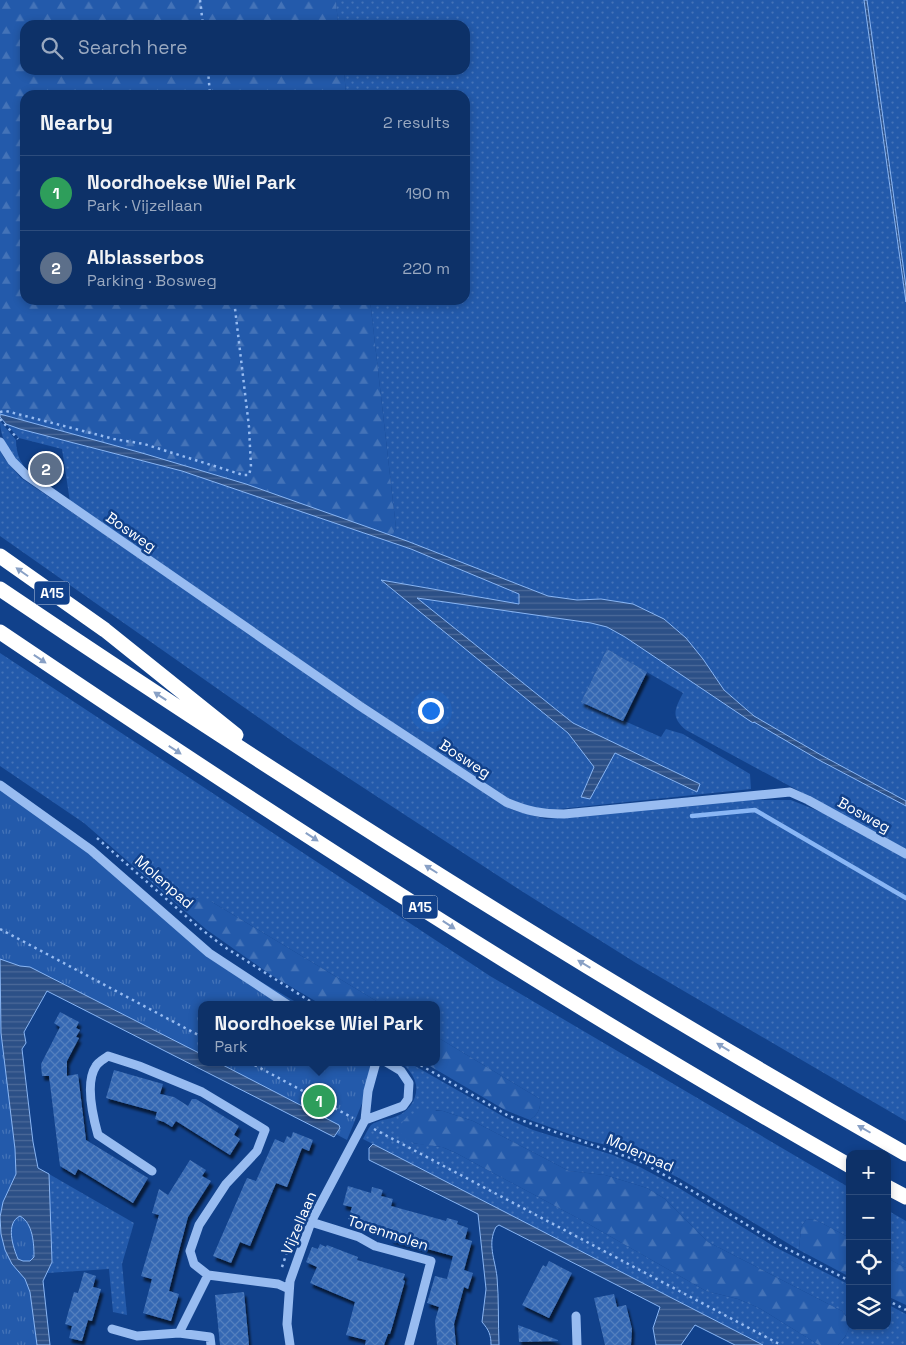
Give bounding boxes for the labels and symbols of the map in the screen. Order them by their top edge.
pin: 2 [30,450,62,488]
street label: Bosweg [102,507,160,556]
one-way arrow [15,567,29,577]
road number: A15 [34,582,70,604]
one-way arrow [34,654,47,664]
one-way arrow [153,691,166,701]
your location [418,698,444,724]
street label: Bosweg [436,735,494,782]
one-way arrow [169,745,182,754]
street label: Bosweg [835,792,894,837]
one-way arrow [305,833,319,842]
street label: Molenpad [131,851,198,912]
one-way arrow [424,865,437,874]
road number: A15 [402,896,438,919]
one-way arrow [442,920,456,930]
one-way arrow [577,959,590,968]
one-way arrow [717,1043,730,1052]
pin: 1 [303,1082,335,1120]
one-way arrow [857,1125,870,1134]
street label: Molenpad [604,1129,677,1176]
street label: Vijzellaan [277,1188,320,1257]
street label: Torenmolen [345,1211,431,1255]

